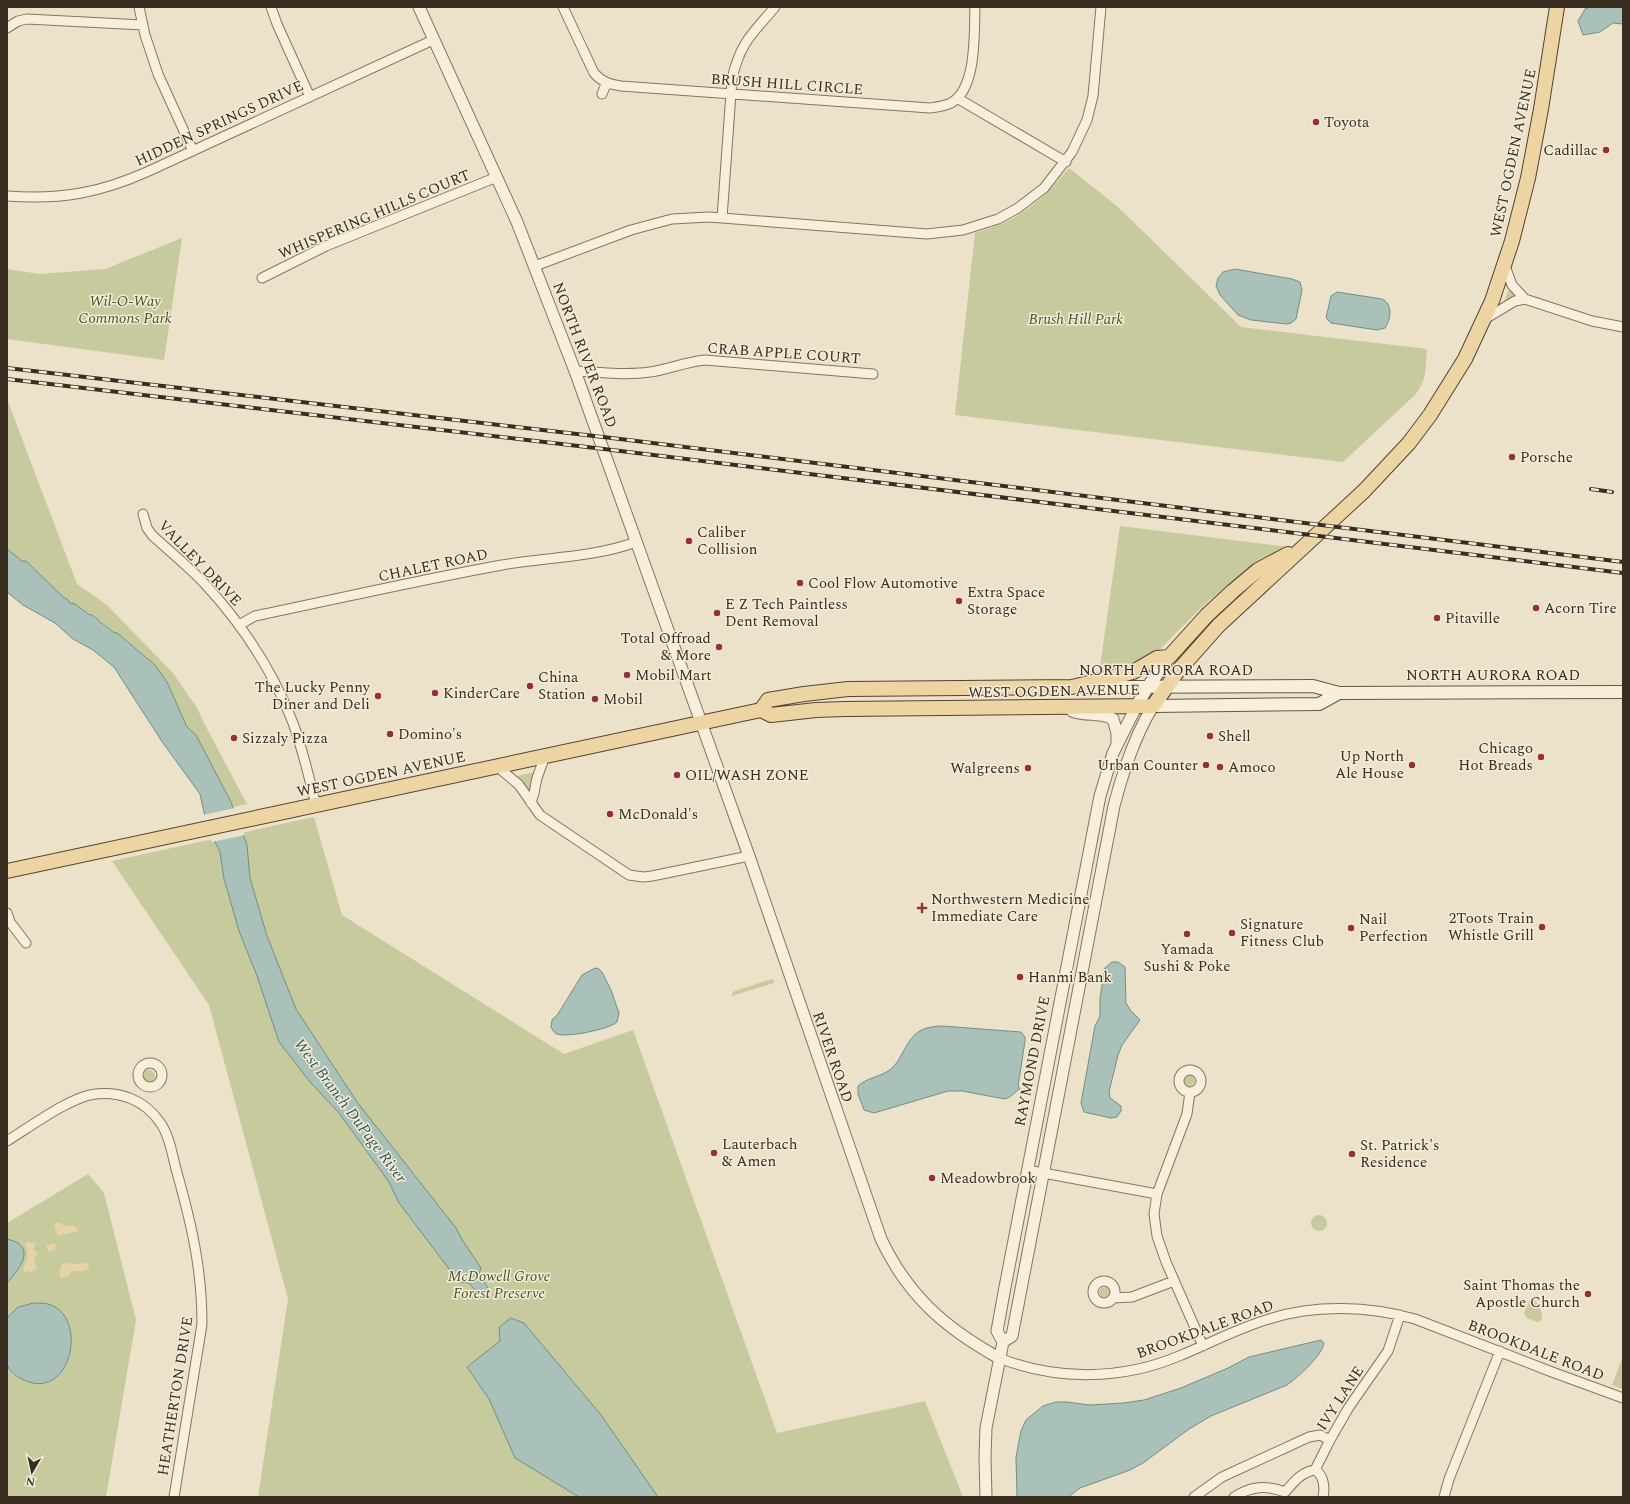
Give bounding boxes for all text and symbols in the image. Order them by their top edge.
street label: WEST OGDEN AVENUE [1484,67,1543,240]
street label: BRUSH HILL CIRCLE [710,68,864,101]
street label: HIDDEN SPRINGS DRIVE [131,74,307,173]
place label: Toyota [1324,111,1370,134]
marker: Toyota [1311,117,1321,127]
place label: Cadillac [1543,139,1598,162]
marker: Cadillac [1601,145,1611,155]
street label: WHISPERING HILLS COURT [275,164,474,265]
street label: NORTH RIVER ROAD [546,279,623,431]
park label: Wil-O-Way Commons Park [78,290,172,330]
park label: Brush Hill Park [1029,308,1123,331]
street label: CRAB APPLE COURT [706,337,861,370]
place label: Porsche [1520,446,1573,469]
marker: Porsche [1507,452,1517,462]
street label: VALLEY DRIVE [152,515,247,612]
place label: Caliber Collision [697,521,758,561]
marker: Caliber Collision [684,536,694,546]
street label: CHALET ROAD [376,543,490,588]
place label: Cool Flow Automotive [808,572,958,595]
marker: Cool Flow Automotive [795,578,805,588]
place label: Extra Space Storage [967,581,1045,621]
place label: E Z Tech Paintless Dent Removal [725,593,848,633]
marker: Extra Space Storage [954,596,964,606]
place label: Acorn Tire [1544,597,1617,620]
marker: Acorn Tire [1531,603,1541,613]
place label: Pitaville [1445,607,1500,630]
marker: E Z Tech Paintless Dent Removal [712,608,722,618]
marker: Pitaville [1432,613,1442,623]
place label: Total Offroad & More [620,627,711,667]
marker: Total Offroad & More [714,642,724,652]
street label: NORTH AURORA ROAD [1079,659,1253,682]
place label: Mobil Mart [635,664,712,687]
street label: NORTH AURORA ROAD [1406,664,1580,687]
place label: China Station [538,666,586,706]
marker: Mobil Mart [622,670,632,680]
place label: The Lucky Penny Diner and Deli [255,676,371,716]
street label: WEST OGDEN AVENUE [968,679,1140,704]
marker: China Station [525,681,535,691]
place label: KinderCare [443,682,520,705]
marker: KinderCare [430,688,440,698]
place label: Mobil [603,688,643,711]
marker: The Lucky Penny Diner and Deli [373,691,383,701]
marker: Mobil [590,694,600,704]
place label: Domino's [398,723,462,746]
place label: Shell [1218,725,1251,748]
place label: Sizzaly Pizza [242,727,328,750]
marker: Domino's [385,729,395,739]
marker: Shell [1205,731,1215,741]
marker: Sizzaly Pizza [229,733,239,743]
place label: Chicago Hot Breads [1458,737,1533,777]
street label: WEST OGDEN AVENUE [295,745,468,804]
place label: Up North Ale House [1335,745,1404,785]
marker: Chicago Hot Breads [1536,752,1546,762]
place label: Urban Counter [1097,754,1198,777]
place label: Amoco [1228,756,1276,779]
place label: Walgreens [950,757,1020,780]
marker: Urban Counter [1201,760,1211,770]
marker: Up North Ale House [1407,760,1417,770]
marker: Amoco [1215,762,1225,772]
marker: Walgreens [1023,763,1033,773]
place label: OIL/WASH ZONE [685,764,809,787]
marker: OIL/WASH ZONE [672,770,682,780]
place label: McDonald's [618,803,698,826]
marker: McDonald's [605,809,615,819]
place label: Northwestern Medicine Immediate Care [931,888,1089,928]
marker: Northwestern Medicine Immediate Care [916,902,928,914]
place label: 2Toots Train Whistle Grill [1448,907,1534,947]
place label: Nail Perfection [1359,908,1428,948]
place label: Signature Fitness Club [1240,913,1324,953]
marker: 2Toots Train Whistle Grill [1537,922,1547,932]
marker: Nail Perfection [1346,923,1356,933]
marker: Signature Fitness Club [1227,928,1237,938]
marker: Yamada Sushi & Poke [1182,929,1192,939]
place label: Yamada Sushi & Poke [1144,938,1230,978]
place label: Hanmi Bank [1028,966,1112,989]
marker: Hanmi Bank [1015,972,1025,982]
street label: RAYMOND DRIVE [1009,994,1056,1128]
street label: RIVER ROAD [806,1009,859,1106]
water label: West Branch DuPage River [288,1033,413,1188]
place label: Lauterbach & Amen [722,1133,798,1173]
place label: St. Patrick's Residence [1360,1134,1439,1174]
marker: Lauterbach & Amen [709,1148,719,1158]
marker: St. Patrick's Residence [1347,1149,1357,1159]
place label: Meadowbrook [940,1167,1036,1190]
marker: Meadowbrook [927,1173,937,1183]
park label: McDowell Grove Forest Preserve [448,1265,551,1305]
place label: Saint Thomas the Apostle Church [1463,1274,1580,1314]
marker: Saint Thomas the Apostle Church [1583,1289,1593,1299]
street label: BROOKDALE ROAD [1133,1294,1277,1365]
street label: BROOKDALE ROAD [1464,1314,1607,1387]
street label: HEATHERTON DRIVE [152,1315,199,1477]
street label: IVY LANE [1311,1361,1370,1435]
north arrow [12,1452,52,1492]
text: N [25,1472,36,1490]

